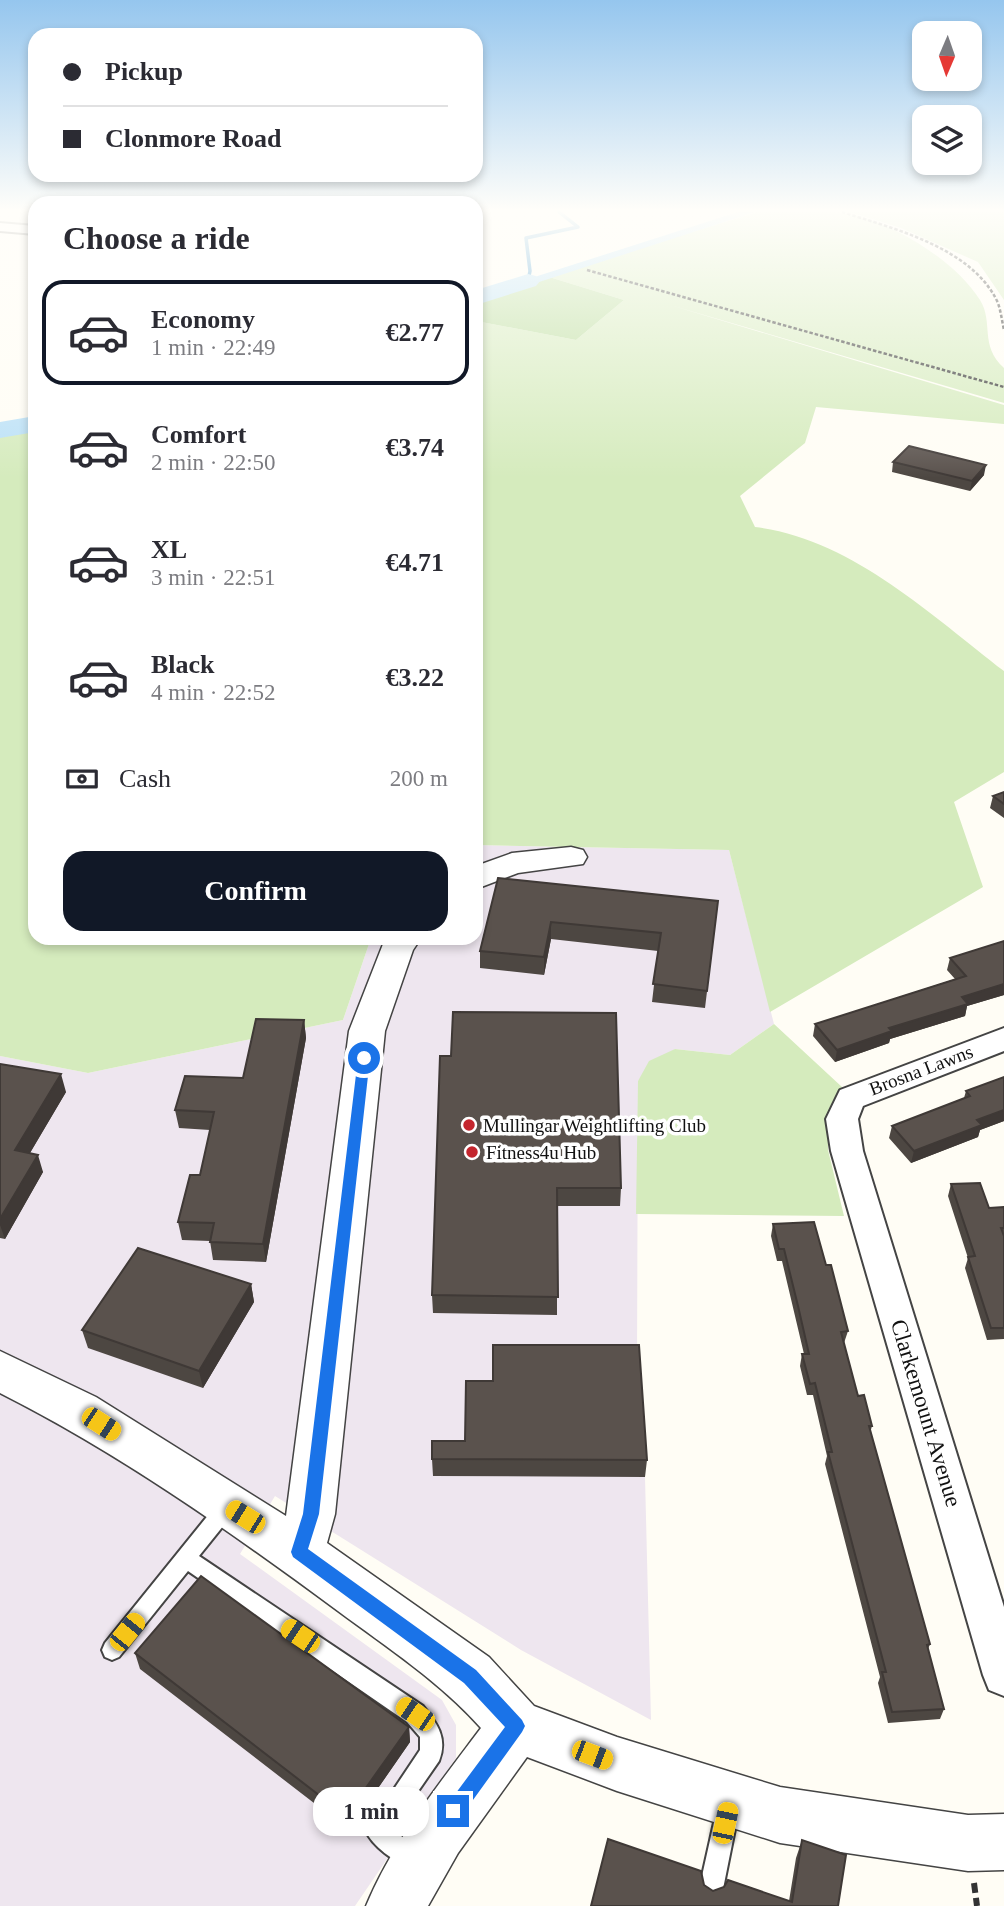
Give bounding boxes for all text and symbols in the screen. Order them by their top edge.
north arrow [912,21,982,91]
map controls [912,21,982,175]
text: Pickup [105,57,183,86]
button: layers [912,105,982,175]
text: Clonmore Road [105,124,281,153]
text: Choose a ride [63,220,250,256]
icon: car [67,301,130,364]
text: Economy [151,305,255,334]
text: €2.77 [386,318,444,347]
text: 1 min · 22:49 [151,335,276,360]
icon: car [67,416,130,479]
text: Comfort [151,420,246,449]
text: €3.74 [386,433,444,462]
text: 2 min · 22:50 [151,450,276,475]
icon: car [67,531,130,594]
text: XL [151,535,187,564]
text: €4.71 [386,548,444,577]
text: 3 min · 22:51 [151,565,276,590]
icon: car [67,646,130,709]
text: Black [151,650,215,679]
text: €3.22 [386,663,444,692]
text: 4 min · 22:52 [151,680,276,705]
icon: cash [63,760,101,798]
text: Cash [119,764,171,793]
text: 200 m [390,766,448,791]
button: Confirm [63,851,448,931]
street label: Brosna Lawns [866,1041,976,1099]
route start [348,1042,380,1074]
place label: Mullingar Weightlifting Club [483,1115,706,1136]
marker: Mullingar Weightlifting Club [461,1117,477,1133]
place label: Fitness4u Hub [486,1142,596,1163]
marker: Fitness4u Hub [464,1144,480,1160]
street label: Clarkemount Avenue [886,1316,966,1510]
car [78,1404,125,1444]
car [222,1497,269,1537]
car [106,1609,149,1655]
car [277,1616,324,1656]
car [392,1694,439,1734]
car [569,1738,616,1772]
callout: 1 min [313,1786,428,1836]
route end [437,1795,469,1827]
text: 1 min [343,1799,399,1824]
car [711,1800,740,1846]

